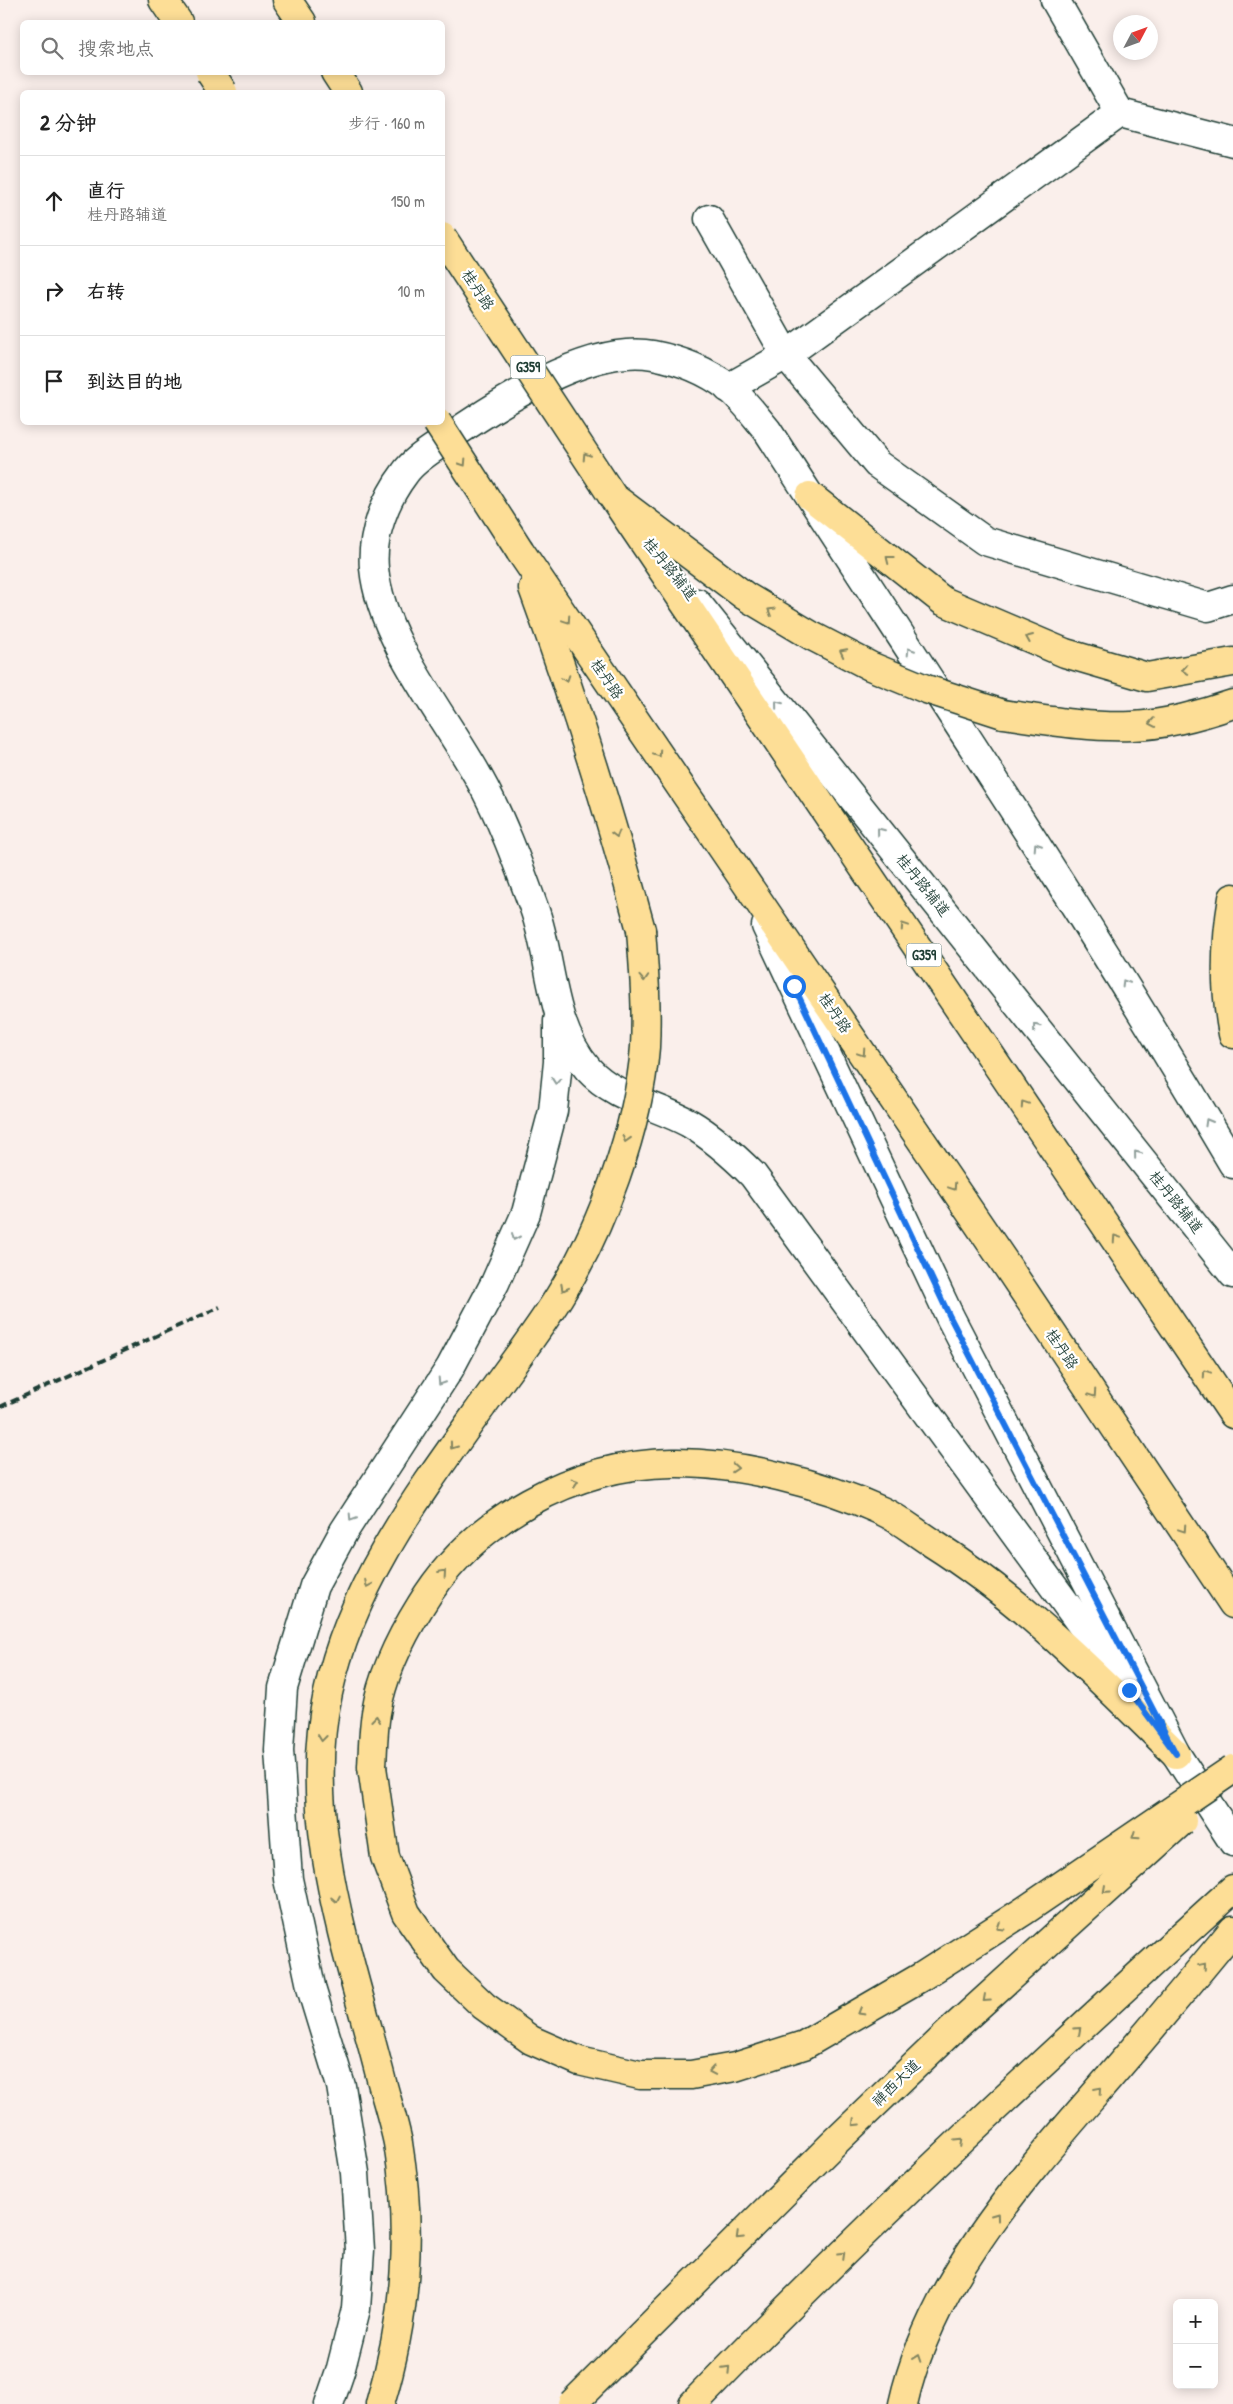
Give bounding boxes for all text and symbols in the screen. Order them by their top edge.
north arrow [1113,15,1158,60]
search box [20,20,445,75]
icon: search [38,34,66,62]
text: 搜索地点 [78,35,154,61]
text: 2 分钟 [40,108,97,137]
text: 步行 · 160 m [349,112,425,134]
text: 直行 [87,177,125,203]
icon: ahead [40,187,68,215]
text: 150 m [391,190,425,212]
text: 桂丹路辅道 [87,203,167,225]
street label: 桂丹路 [457,265,499,314]
icon: right [40,277,68,305]
text: 右转 [87,278,125,304]
text: 10 m [397,280,425,302]
road number: G359 [510,356,546,378]
icon: arrive [40,367,68,395]
text: 到达目的地 [87,368,182,394]
one-way arrow [583,453,593,462]
one-way arrow [457,458,466,467]
street label: 桂丹路辅道 [639,533,702,604]
one-way arrow [886,556,895,564]
one-way arrow [767,607,776,617]
one-way arrow [561,614,570,624]
one-way arrow [1025,634,1034,645]
one-way arrow [840,648,849,658]
one-way arrow [907,648,916,657]
street label: 桂丹路 [586,654,629,703]
one-way arrow [1181,664,1189,674]
one-way arrow [560,674,570,683]
one-way arrow [776,701,784,710]
one-way arrow [1147,717,1156,727]
one-way arrow [652,749,662,758]
one-way arrow [877,828,885,837]
one-way arrow [610,829,620,837]
one-way arrow [1034,842,1044,851]
street label: 桂丹路辅道 [892,849,955,920]
one-way arrow [901,922,910,931]
road number: G359 [906,944,942,966]
one-way arrow [639,975,650,983]
route start [783,975,806,998]
one-way arrow [1121,979,1131,988]
street label: 桂丹路 [814,988,857,1037]
one-way arrow [1032,1023,1041,1032]
one-way arrow [856,1047,865,1056]
one-way arrow [551,1077,562,1085]
one-way arrow [1021,1100,1031,1109]
one-way arrow [1205,1118,1215,1127]
one-way arrow [622,1134,632,1142]
one-way arrow [1134,1150,1143,1159]
street label: 桂丹路辅道 [1145,1166,1208,1237]
one-way arrow [947,1181,956,1191]
one-way arrow [511,1232,522,1241]
one-way arrow [1112,1234,1122,1243]
one-way arrow [560,1283,570,1292]
street label: 桂丹路 [1041,1324,1084,1373]
one-way arrow [1203,1369,1212,1379]
one-way arrow [438,1376,447,1386]
one-way arrow [1087,1389,1096,1398]
one-way arrow [450,1440,459,1450]
one-way arrow [731,1463,739,1474]
one-way arrow [570,1478,578,1488]
one-way arrow [349,1512,358,1522]
one-way arrow [1177,1524,1186,1533]
one-way arrow [437,1569,446,1578]
one-way arrow [364,1579,374,1588]
route end [1118,1679,1141,1702]
one-way arrow [370,1714,381,1722]
one-way arrow [317,1734,328,1742]
one-way arrow [1131,1830,1141,1839]
one-way arrow [1103,1884,1112,1893]
one-way arrow [330,1895,340,1903]
one-way arrow [996,1921,1006,1930]
one-way arrow [1198,1963,1206,1972]
one-way arrow [982,1993,991,2002]
one-way arrow [858,2005,867,2015]
one-way arrow [1072,2027,1081,2036]
street label: 禅西大道 [867,2054,925,2111]
one-way arrow [707,2066,716,2076]
one-way arrow [1093,2087,1101,2096]
one-way arrow [852,2117,861,2126]
one-way arrow [954,2139,963,2148]
one-way arrow [990,2212,999,2222]
one-way arrow [735,2230,744,2239]
one-way arrow [837,2251,846,2260]
map controls [1173,2299,1218,2389]
button: + [1173,2299,1218,2344]
button: − [1173,2344,1218,2389]
one-way arrow [912,2354,922,2362]
one-way arrow [721,2366,730,2375]

